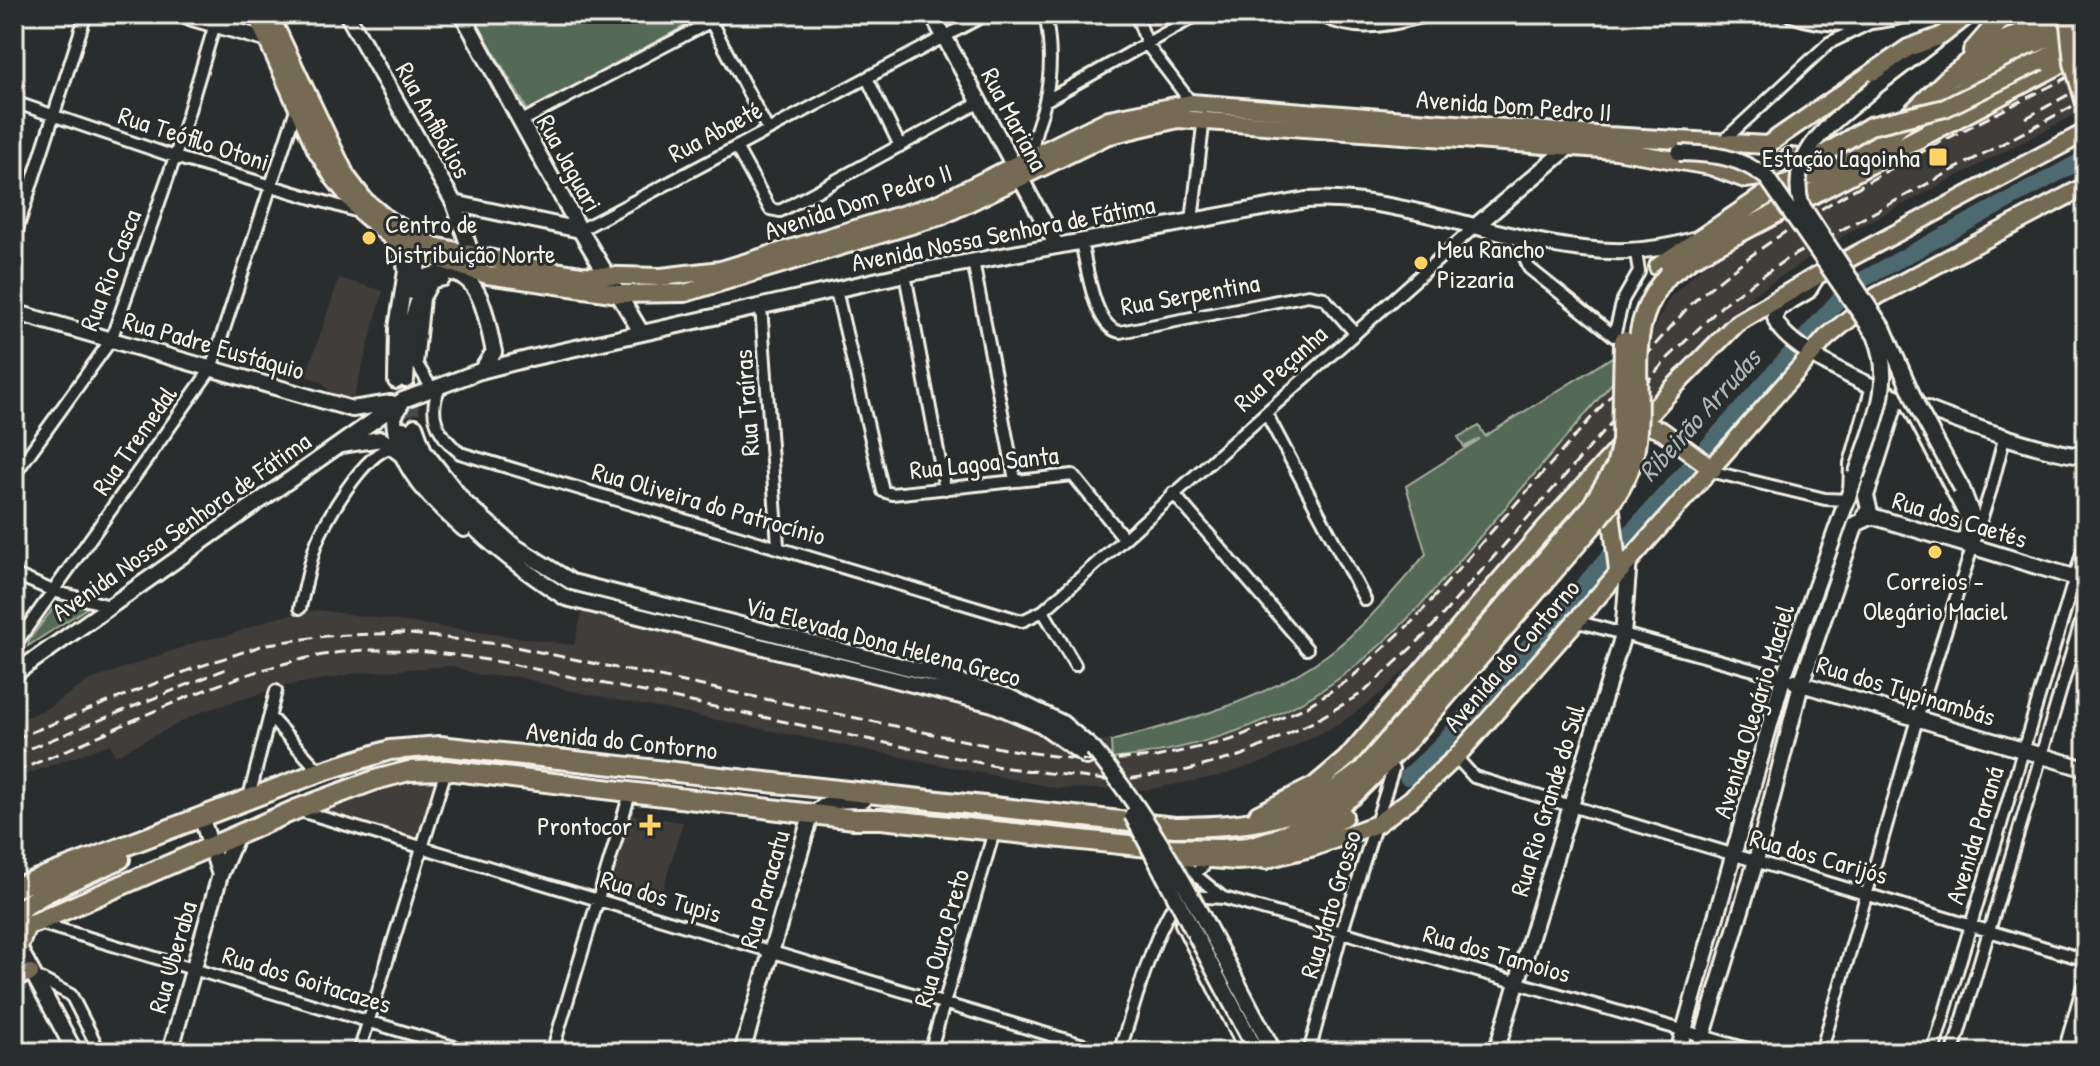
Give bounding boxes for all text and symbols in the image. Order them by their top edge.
street label: Rua Anfibólios [388,56,480,184]
street label: Rua Mariana [973,61,1057,177]
street label: Avenida Dom Pedro II [1415,81,1613,129]
street label: Rua Abaeté [662,92,768,170]
street label: Rua Teófilo Otoni [114,97,274,179]
street label: Rua Jaguari [529,108,611,218]
place label: Estação Lagoinha [1762,140,1920,175]
marker: Estação Lagoinha [1927,146,1949,168]
street label: Avenida Dom Pedro II [760,154,956,248]
street label: Avenida Nossa Senhora de Fátima [848,186,1158,280]
street label: Rua Rio Casca [71,204,149,336]
place label: Centro de Distribuição Norte [385,206,555,271]
marker: Centro de Distribuição Norte [360,229,378,247]
place label: Meu Rancho Pizzaria [1437,231,1544,296]
marker: Meu Rancho Pizzaria [1412,254,1430,272]
street label: Rua Serpentina [1118,265,1262,323]
street label: Rua Padre Eustáquio [119,302,309,388]
street label: Rua Peçanha [1226,317,1334,419]
water label: Ribeirão Arrudas [1629,339,1770,490]
street label: Rua Traíras [725,349,767,457]
street label: Rua Tremedal [83,378,185,502]
street label: Avenida Nossa Senhora de Fátima [45,423,317,629]
street label: Rua Lagoa Santa [908,437,1060,487]
street label: Rua Oliveira do Patrocínio [588,453,830,553]
street label: Rua dos Caetés [1888,482,2032,556]
marker: Correios - Olegário Maciel [1926,543,1944,561]
place label: Correios - Olegário Maciel [1863,563,2007,628]
street label: Avenida do Contorno [1435,571,1587,739]
street label: Via Elevada Dona Helena Greco [741,587,1025,695]
street label: Avenida Olegário Maciel [1704,600,1802,822]
street label: Rua dos Tupinambás [1812,646,2000,734]
street label: Rua Rio Grande do Sul [1501,700,1593,900]
street label: Avenida do Contorno [525,713,719,767]
street label: Avenida Paraná [1936,762,2012,908]
place label: Prontocor [537,808,632,843]
marker: Prontocor [639,814,661,836]
street label: Rua dos Carijós [1746,820,1892,892]
street label: Rua Paracatu [731,826,797,952]
street label: Rua Mato Grosso [1291,826,1369,982]
street label: Rua dos Tupis [596,861,726,931]
street label: Rua Ouro Preto [905,865,977,1011]
street label: Rua Uberaba [139,897,205,1017]
street label: Rua dos Tamoios [1419,915,1575,991]
street label: Rua dos Goitacazes [218,937,396,1021]

